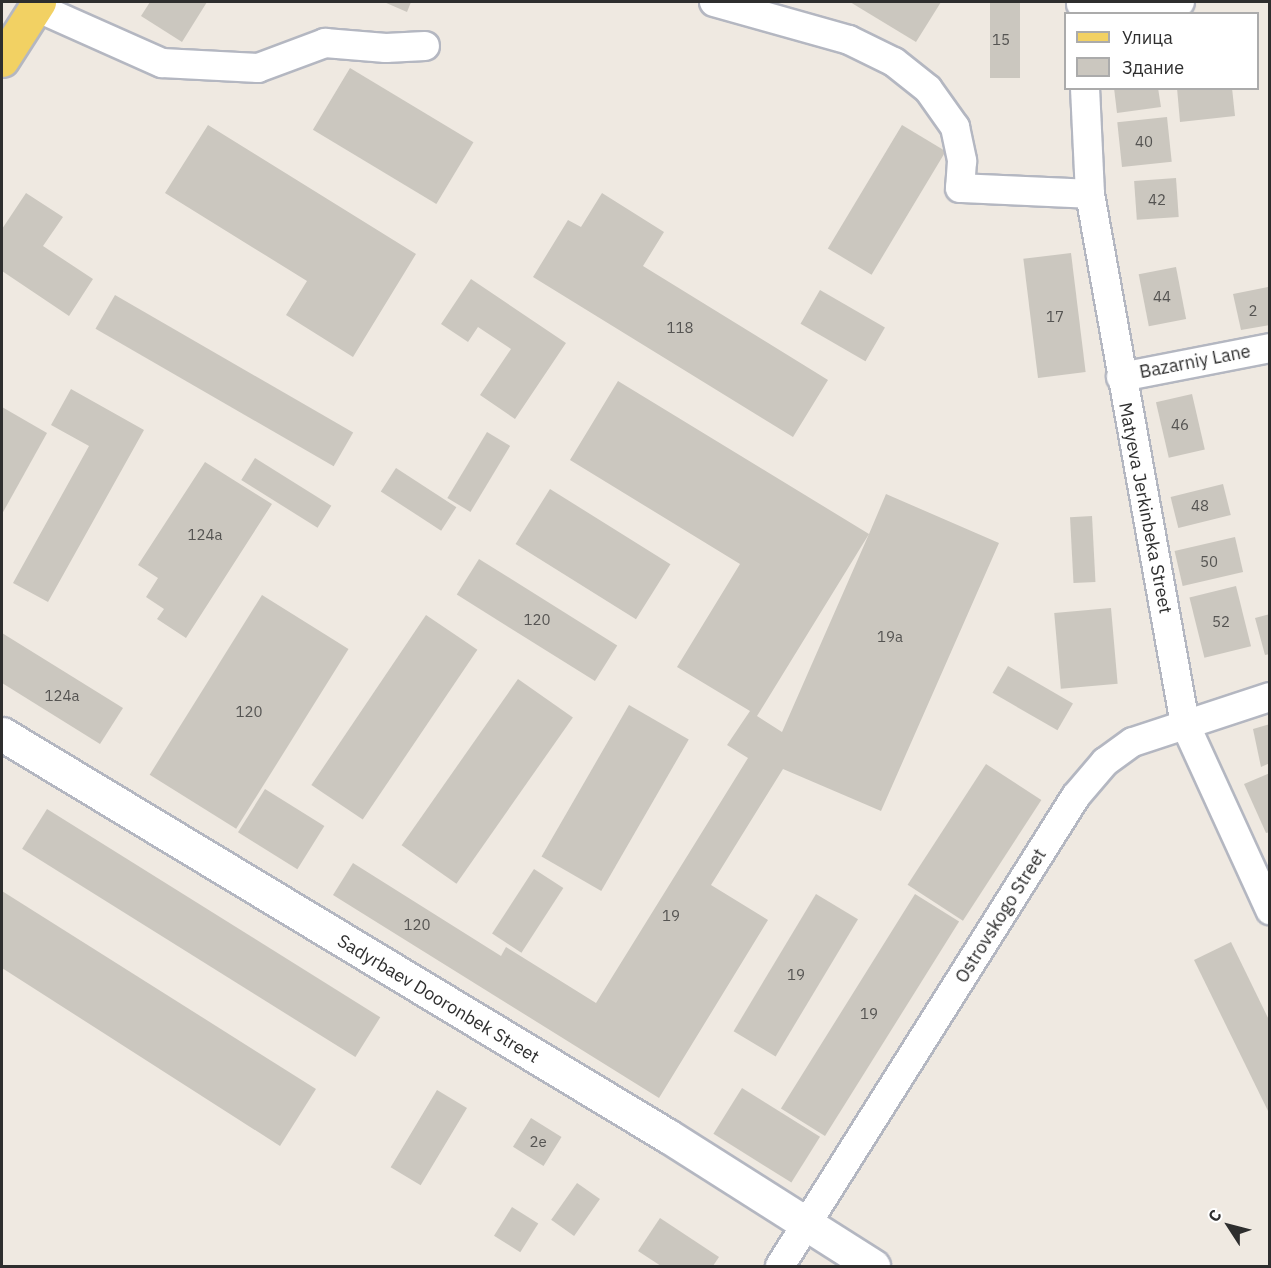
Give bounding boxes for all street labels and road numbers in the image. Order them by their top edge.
street label: Bazarniy Lane [1138,341,1252,383]
street label: Matyeva Jerkinbeka Street [1114,401,1176,615]
street label: Ostrovskogo Street [951,845,1051,987]
street label: Sadyrbaev Dooronbek Street [333,930,543,1068]

